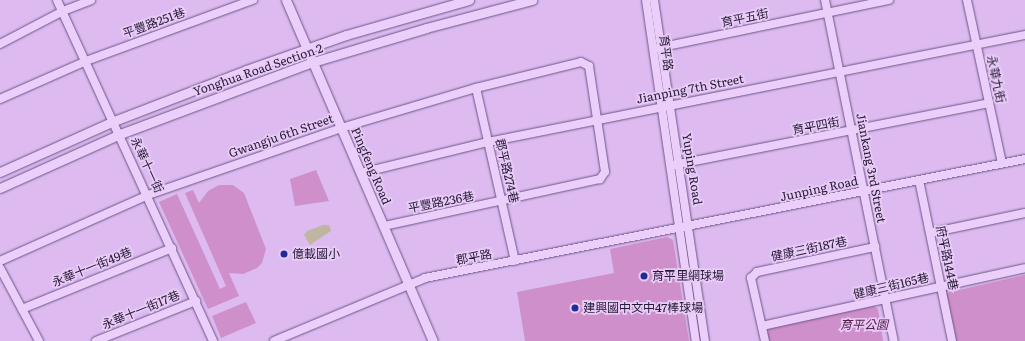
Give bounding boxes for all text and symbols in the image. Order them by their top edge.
street label: 平豐路251巷 [121,5,187,41]
street label: 育平五街 [720,6,770,30]
street label: 育平路 [656,34,676,72]
street label: Yonghua Road Section 2 [191,41,325,99]
street label: 永華九街 [984,54,1008,104]
street label: Jianping 7th Street [635,72,745,106]
street label: Gwangju 6th Street [227,111,335,161]
street label: Jiankang 3rd Street [853,112,889,224]
street label: 育平四街 [791,114,841,138]
street label: Pingfeng Road [348,125,394,207]
street label: Yuping Road [679,132,705,206]
street label: 永華十一街 [128,135,166,195]
street label: 郡平路274巷 [493,137,521,205]
street label: Junping Road [779,174,859,204]
street label: 平豐路236巷 [407,189,475,215]
street label: 府平路144巷 [933,224,961,292]
street label: 健康三街187巷 [770,234,848,264]
street label: 永華十一街49巷 [50,244,134,290]
street label: 郡平路 [455,246,493,268]
place label: 億載國小 [292,247,340,261]
marker: 億載國小 [279,249,289,259]
place label: 育平里網球場 [652,269,724,283]
street label: 健康三街165巷 [852,270,930,302]
marker: 育平里網球場 [639,271,649,281]
street label: 永華十一街17巷 [100,288,182,332]
place label: 建興國中文中47棒球場 [583,301,703,315]
marker: 建興國中文中47棒球場 [570,303,580,313]
park label: 育平公園 [840,318,888,332]

